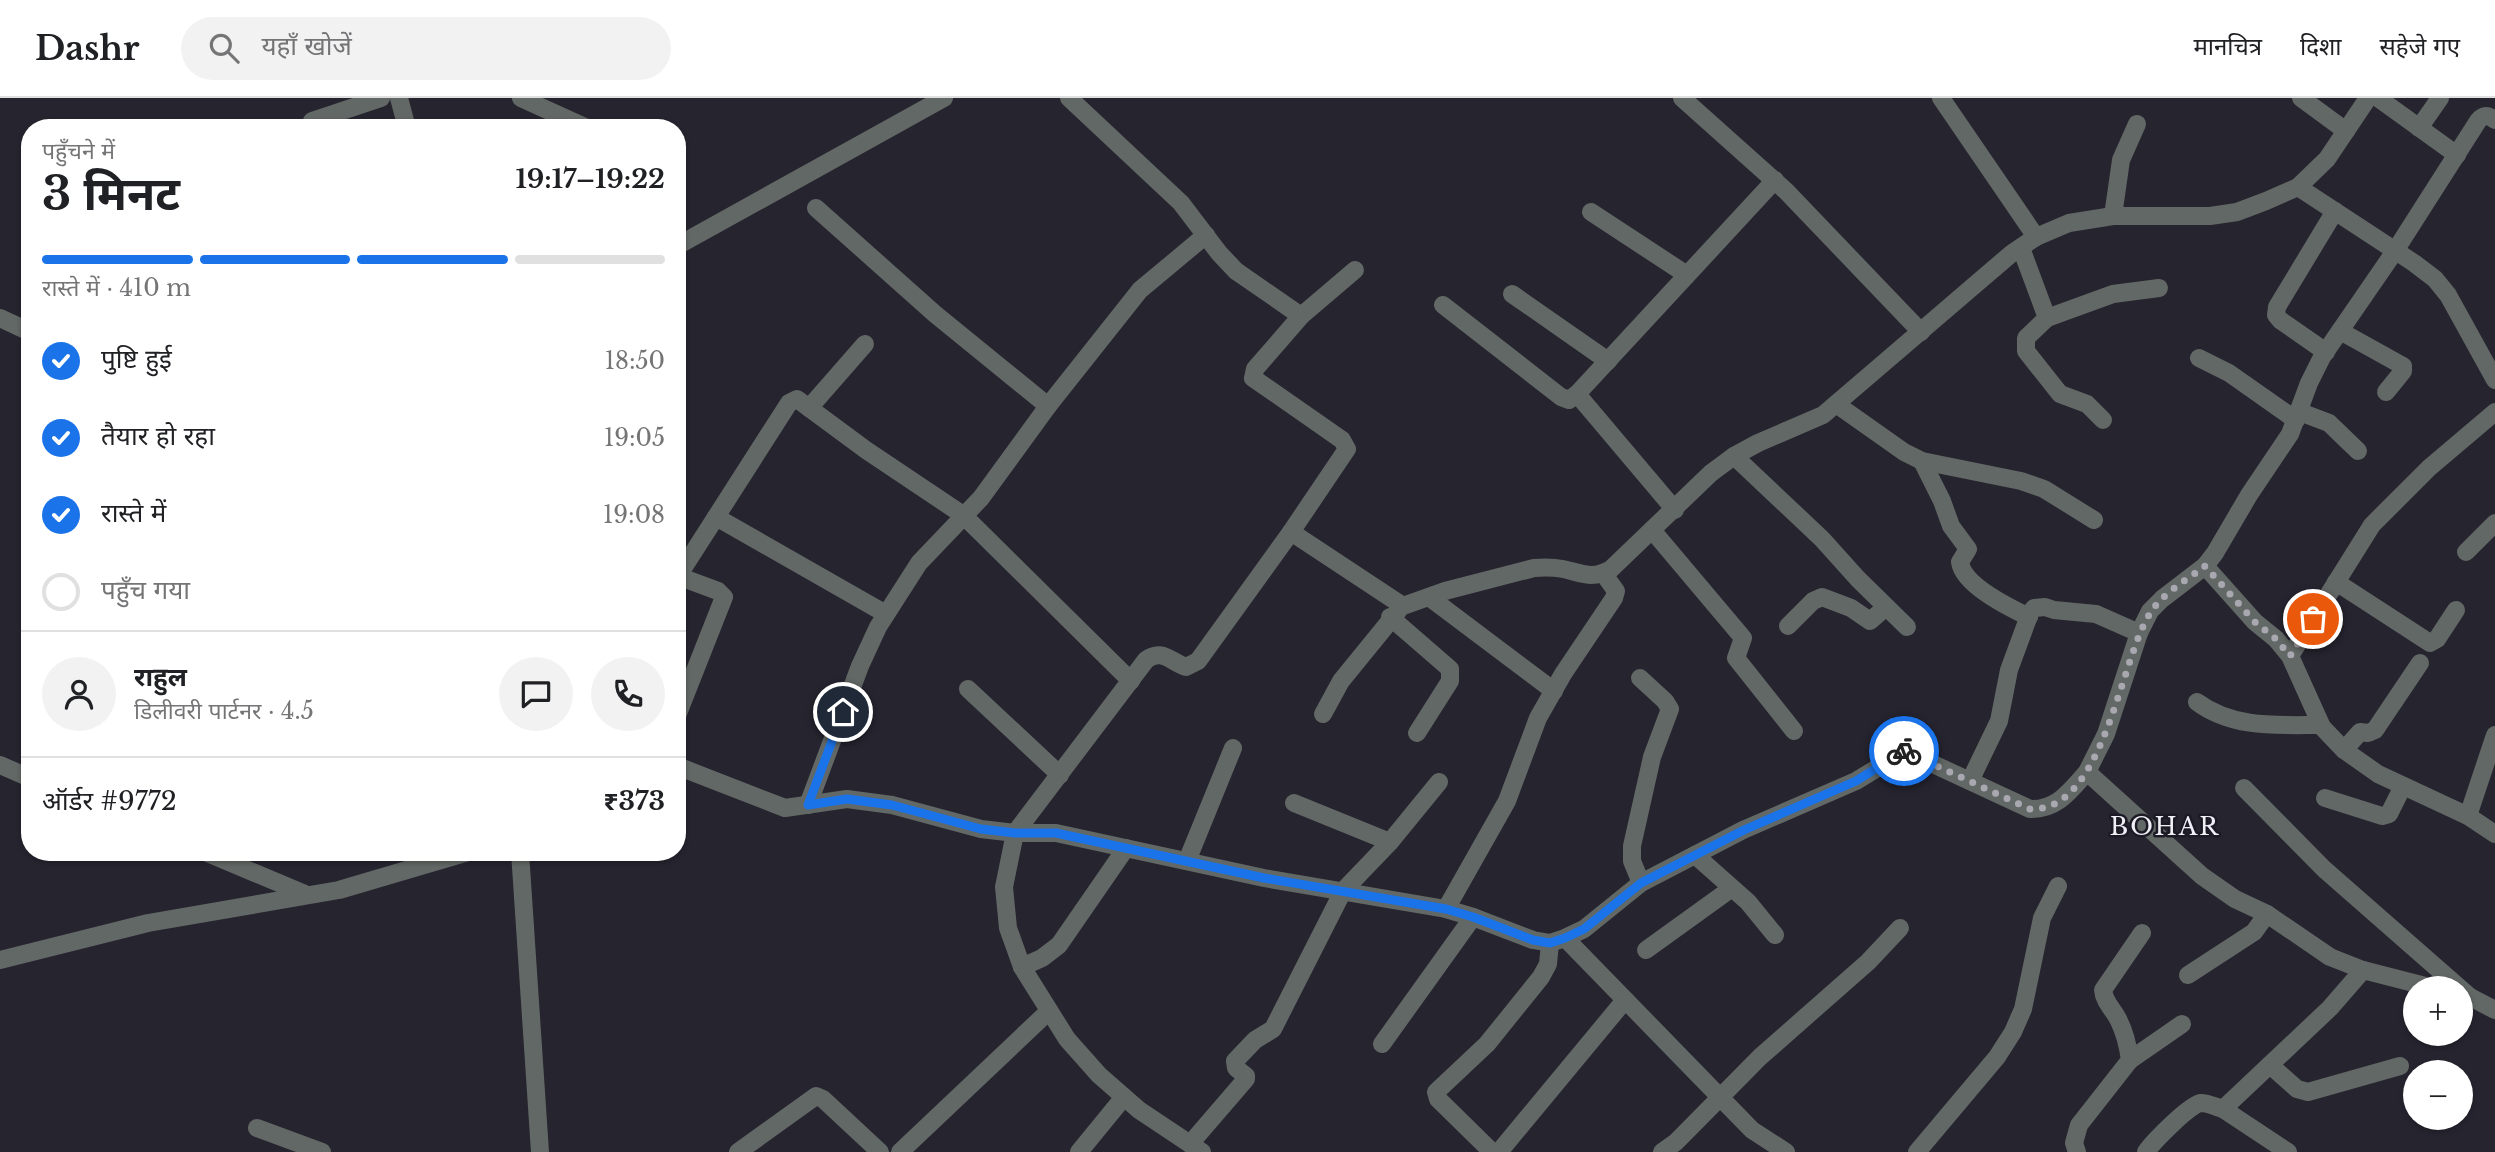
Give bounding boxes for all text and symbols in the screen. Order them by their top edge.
search box [181,17,671,80]
text: Dashr [35,28,139,69]
icon: search [205,29,243,67]
text: यहाँ खोजें [261,30,352,62]
text: मानचित्र [2193,32,2262,61]
text: दिशा [2300,32,2342,61]
text: सहेजे गए [2380,32,2460,61]
text: पहुँचने में [42,137,115,165]
text: 19:17–19:22 [515,163,665,195]
text: 3 मिनट [42,165,180,222]
text: रास्ते में · 410 m [42,274,191,302]
icon: check [42,342,80,380]
text: पुष्टि हुई [101,343,172,375]
text: 18:50 [605,347,665,375]
icon: check [42,419,80,457]
text: तैयार हो रहा [101,420,215,452]
text: 19:05 [604,424,665,452]
icon: check [42,496,80,534]
text: रास्ते में [101,497,166,529]
text: 19:08 [603,501,665,529]
text: पहुँच गया [101,574,190,606]
pin [2283,589,2343,649]
icon: bag [2294,600,2332,638]
button: person [42,657,116,731]
button: chat [499,657,573,731]
button: phone [591,657,665,731]
text: राहुल [134,661,187,693]
pin [813,682,873,742]
icon: home [824,693,862,731]
text: डिलीवरी पार्टनर · 4.5 [134,697,314,725]
courier [1869,716,1939,786]
icon: bike [1885,732,1923,770]
text: ऑर्डर #9772 [42,785,177,817]
text: ₹373 [604,785,665,817]
district label: BOHAR [2110,812,2220,841]
map controls [2403,976,2473,1130]
button: + [2403,976,2473,1046]
button: − [2403,1060,2473,1130]

